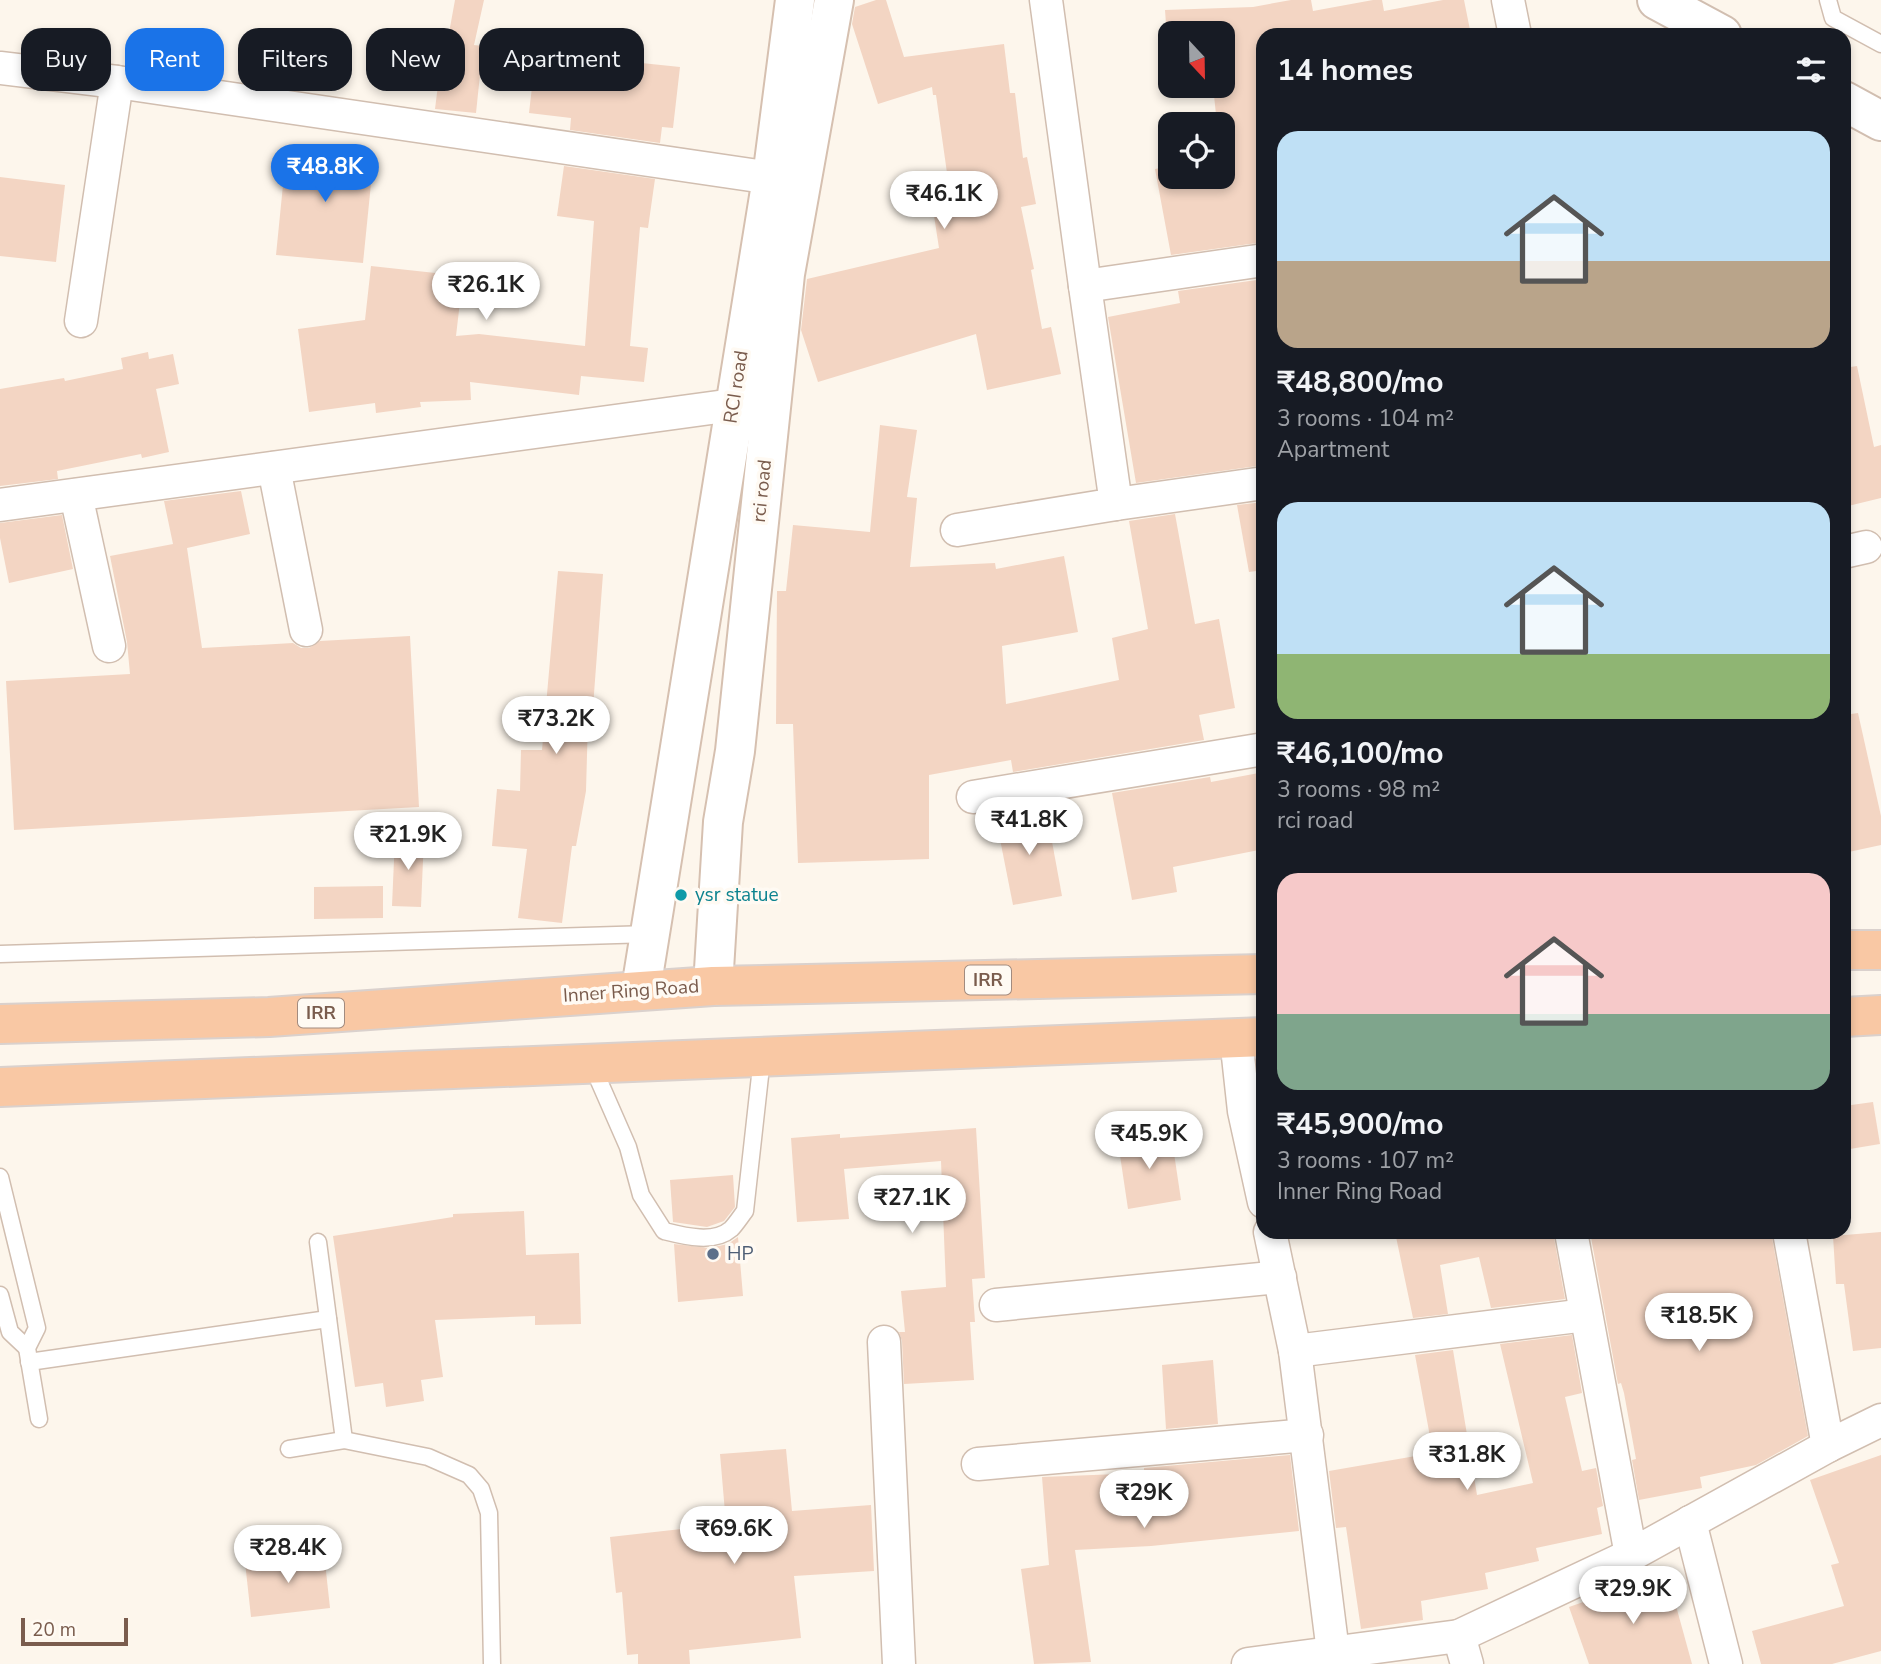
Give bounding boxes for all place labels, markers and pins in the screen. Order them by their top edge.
pin: ₹48.8K [268,144,382,204]
pin: ₹46.1K [887,172,1001,231]
pin: ₹26.1K [429,262,543,322]
pin: ₹73.2K [499,696,613,756]
pin: ₹41.8K [972,798,1086,857]
pin: ₹21.9K [351,812,465,872]
place label: ysr statue [695,882,779,908]
marker: ysr statue [673,887,689,903]
pin: ₹45.9K [1092,1112,1206,1171]
pin: ₹27.1K [855,1176,969,1235]
place label: HP [727,1241,754,1267]
marker: HP [705,1246,721,1262]
pin: ₹18.5K [1642,1294,1756,1353]
pin: ₹31.8K [1410,1432,1524,1492]
pin: ₹29K [1103,1470,1185,1530]
pin: ₹69.6K [677,1506,791,1566]
pin: ₹28.4K [231,1526,345,1585]
pin: ₹29.9K [1576,1566,1690,1626]

